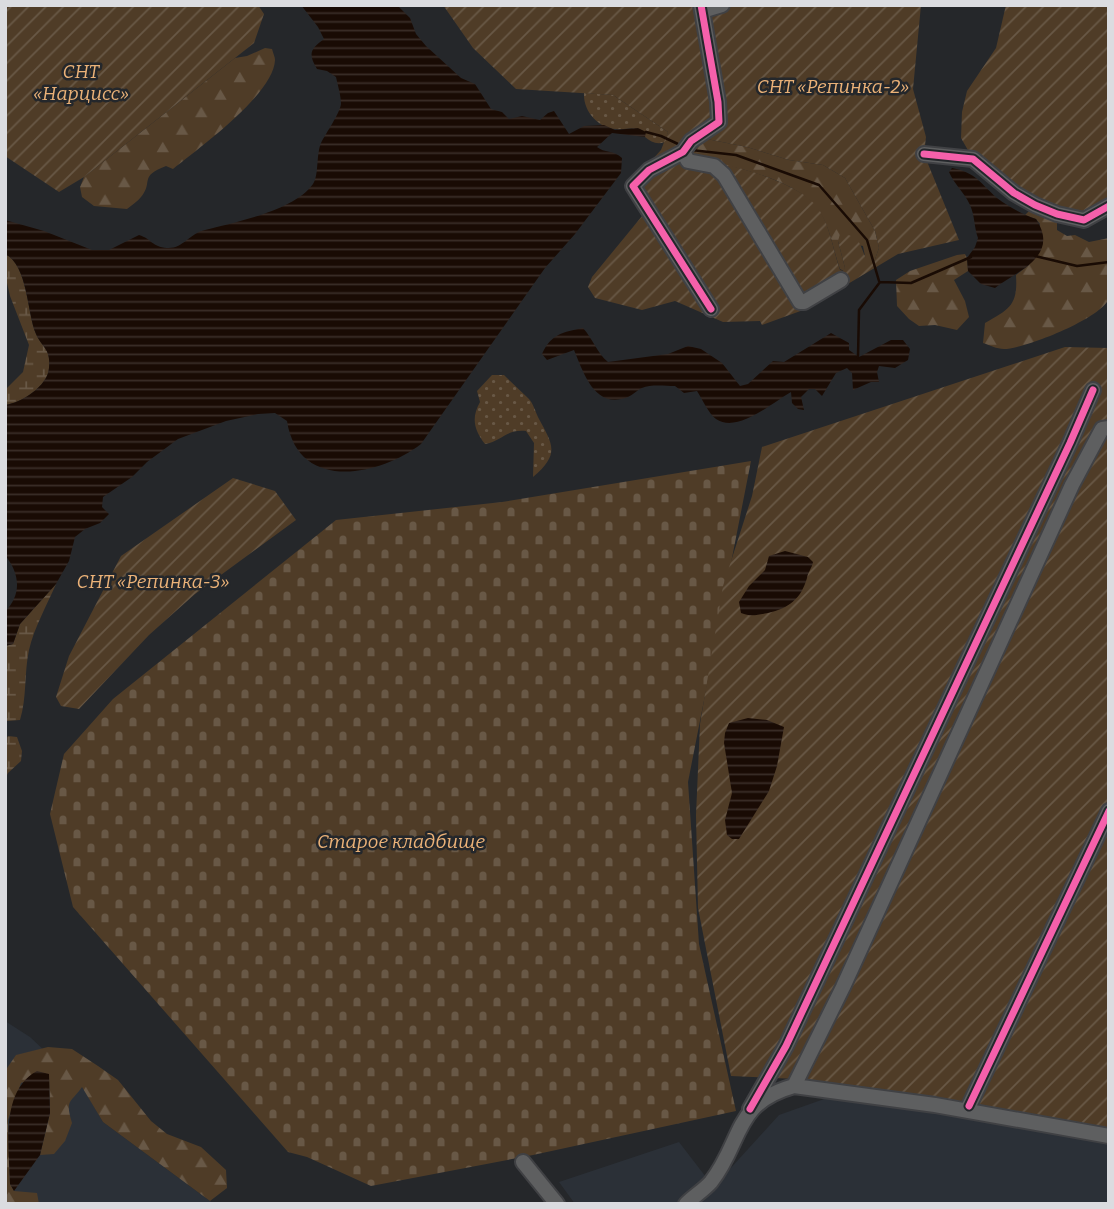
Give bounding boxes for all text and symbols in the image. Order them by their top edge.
park label: СНТ «Нарцисс» [33,60,129,105]
park label: СНТ «Репинка-2» [757,75,909,98]
park label: СНТ «Репинка-3» [77,570,229,593]
park label: Старое кладбище [317,830,486,853]

